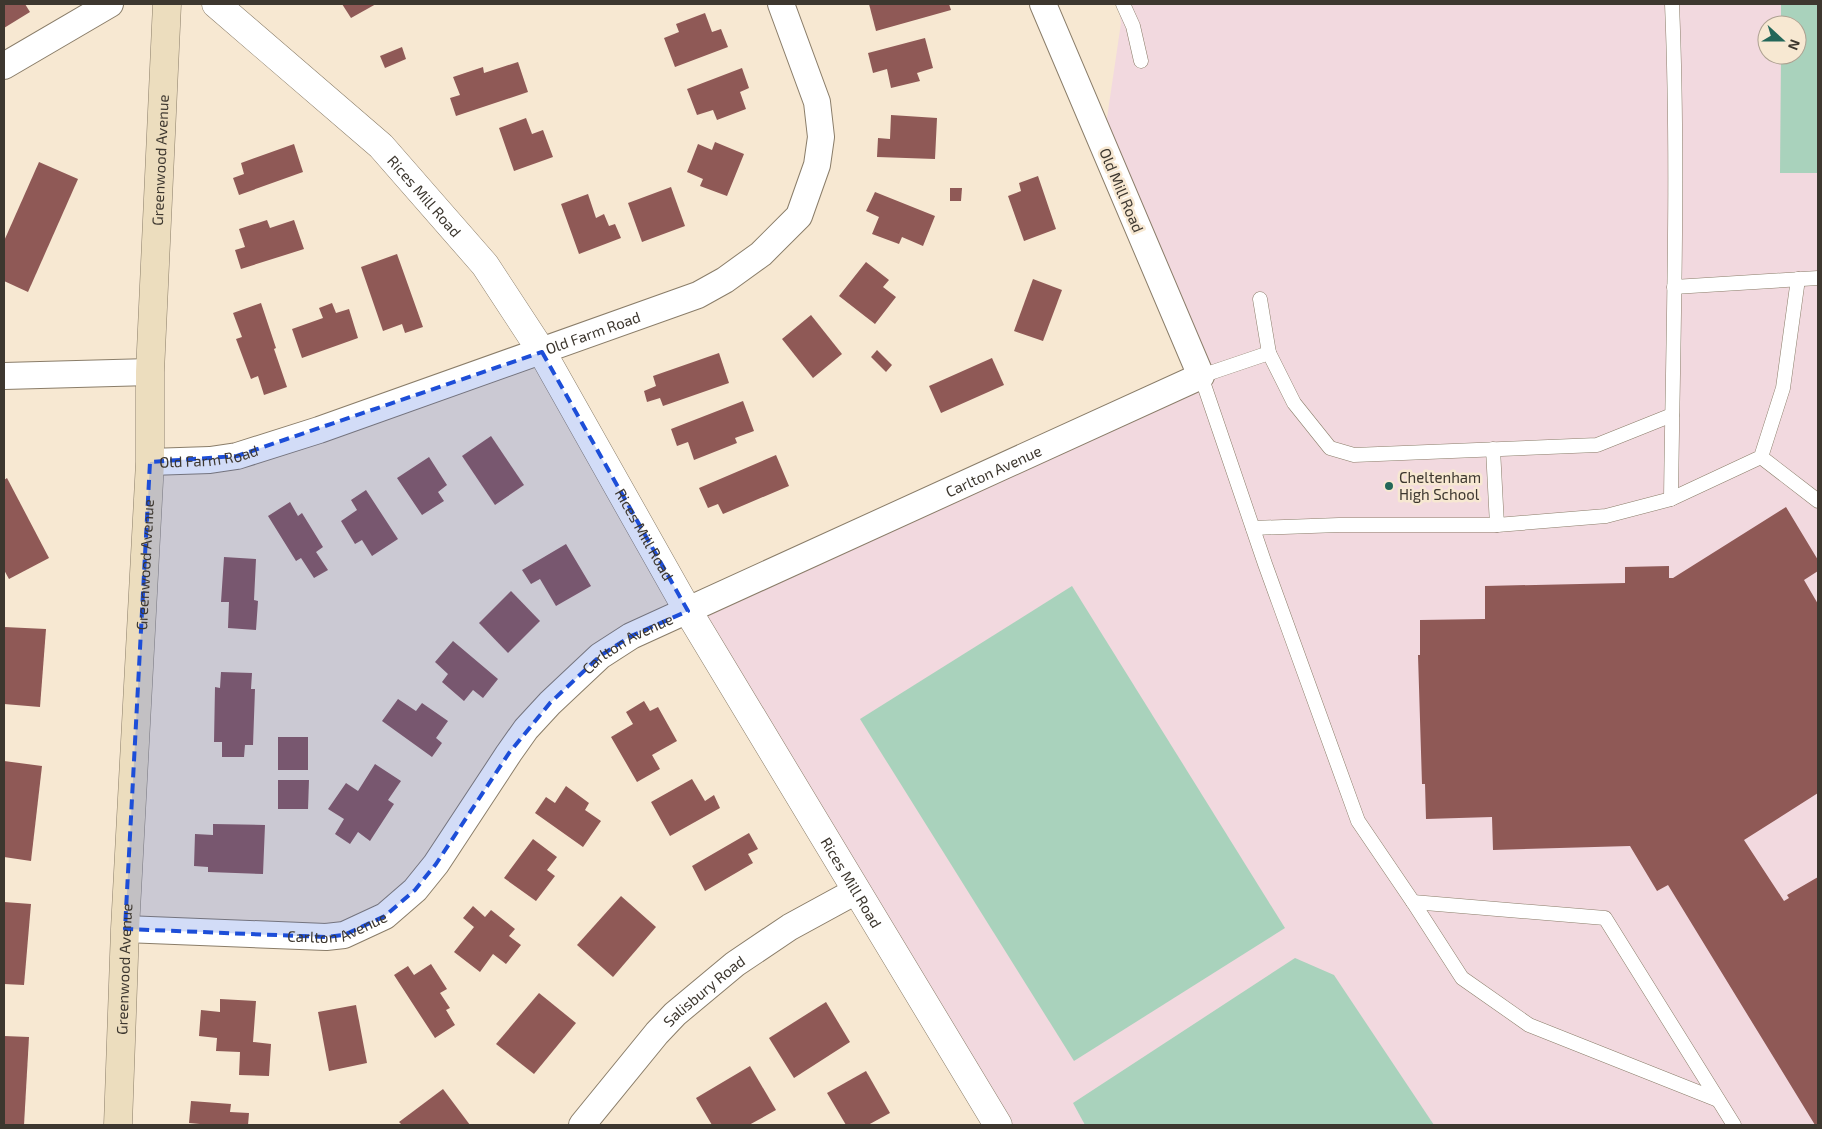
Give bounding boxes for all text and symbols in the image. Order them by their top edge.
north arrow [1757,15,1807,65]
text: N [1785,37,1804,53]
street label: Greenwood Avenue [148,94,172,226]
street label: Old Mill Road [1096,145,1148,235]
street label: Rices Mill Road [384,151,465,241]
street label: Old Farm Road [543,307,643,358]
street label: Old Farm Road [159,441,260,471]
street label: Carlton Avenue [943,441,1044,500]
place label: Cheltenham High School [1399,468,1481,503]
marker: Cheltenham High School [1383,480,1395,492]
street label: Rices Mill Road [612,485,678,583]
street label: Greenwood Avenue [132,499,157,631]
street label: Carlton Avenue [578,609,676,677]
street label: Rices Mill Road [817,834,886,931]
street label: Greenwood Avenue [112,903,135,1035]
street label: Carlton Avenue [287,907,390,946]
street label: Salisbury Road [659,951,748,1030]

